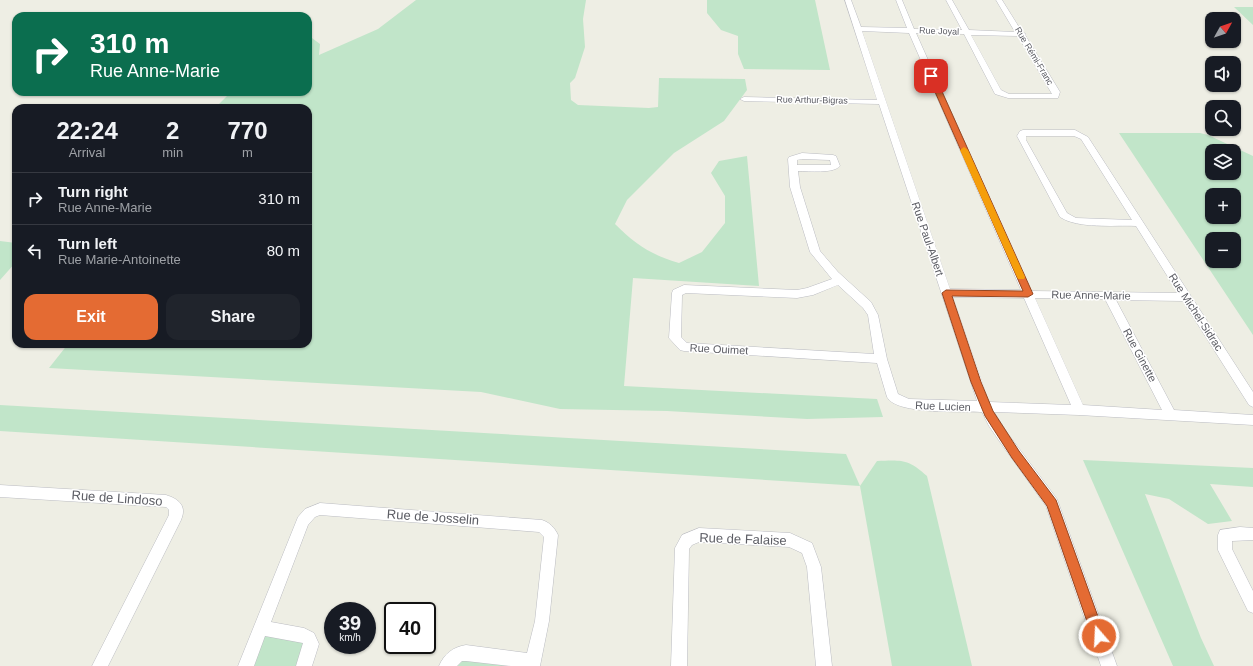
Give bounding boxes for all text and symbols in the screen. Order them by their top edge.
north arrow [1205,12,1241,48]
map controls [1205,12,1241,268]
street label: Rue Joyal [919,25,959,37]
street label: Rue Rémi-Franc [1013,25,1056,87]
icon: right [24,28,76,80]
text: 310 m [90,28,169,59]
button: sound [1205,56,1241,92]
pin [914,59,948,93]
text: Rue Anne-Marie [90,61,220,81]
icon: arrive [920,65,942,87]
street label: Rue Arthur-Bigras [776,94,848,106]
button: search [1205,100,1241,136]
text: 22:24 [56,117,118,144]
text: 2 [166,117,179,144]
text: 770 [228,117,268,144]
button: layers [1205,144,1241,180]
text: Arrival [69,145,106,160]
text: min [162,145,183,160]
text: m [242,145,253,160]
text: Turn right [58,183,128,200]
icon: right [24,188,46,210]
button: + [1205,188,1241,224]
text: 310 m [258,190,300,207]
text: Rue Anne-Marie [58,200,152,215]
street label: Rue Paul-Albert [910,200,946,278]
button: − [1205,232,1241,268]
text: Turn left [58,235,117,252]
icon: left [24,240,46,262]
text: 80 m [267,242,300,259]
text: Rue Marie-Antoinette [58,252,181,267]
street label: Rue Michel-Sidrac [1166,271,1226,353]
street label: Rue Anne-Marie [1051,288,1131,302]
button: Exit [24,294,158,340]
button: Share [166,294,300,340]
street label: Rue Ginette [1121,326,1159,384]
street label: Rue Ouimet [689,341,749,357]
street label: Rue Lucien [915,399,971,413]
street label: Rue de Lindoso [71,487,163,509]
street label: Rue de Josselin [386,506,480,528]
street label: Rue de Falaise [699,530,787,548]
speed limit sign: 40 [384,602,436,654]
text: 39 [339,612,361,634]
position arrow [1078,615,1120,657]
text: km/h [339,632,361,643]

